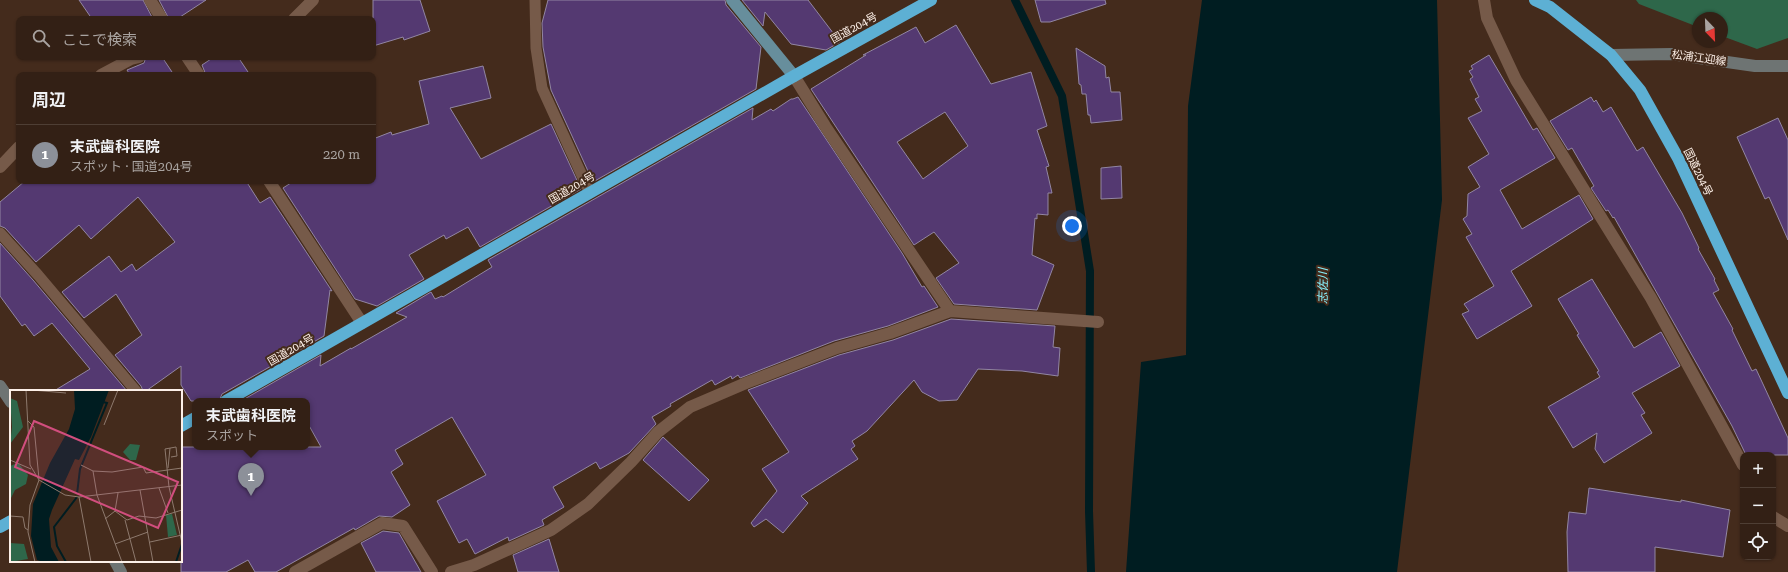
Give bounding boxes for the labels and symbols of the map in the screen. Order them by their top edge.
street label: 国道204号 [828,10,880,46]
north arrow [1692,12,1728,48]
street label: 松浦江迎線 [1671,48,1727,68]
street label: 国道204号 [1681,146,1715,198]
street label: 国道204号 [546,169,598,207]
your location [1062,216,1082,236]
water label: 志佐川 [1316,266,1330,304]
street label: 国道204号 [265,331,317,369]
inset map [10,390,182,562]
pin: 1 [238,463,264,496]

